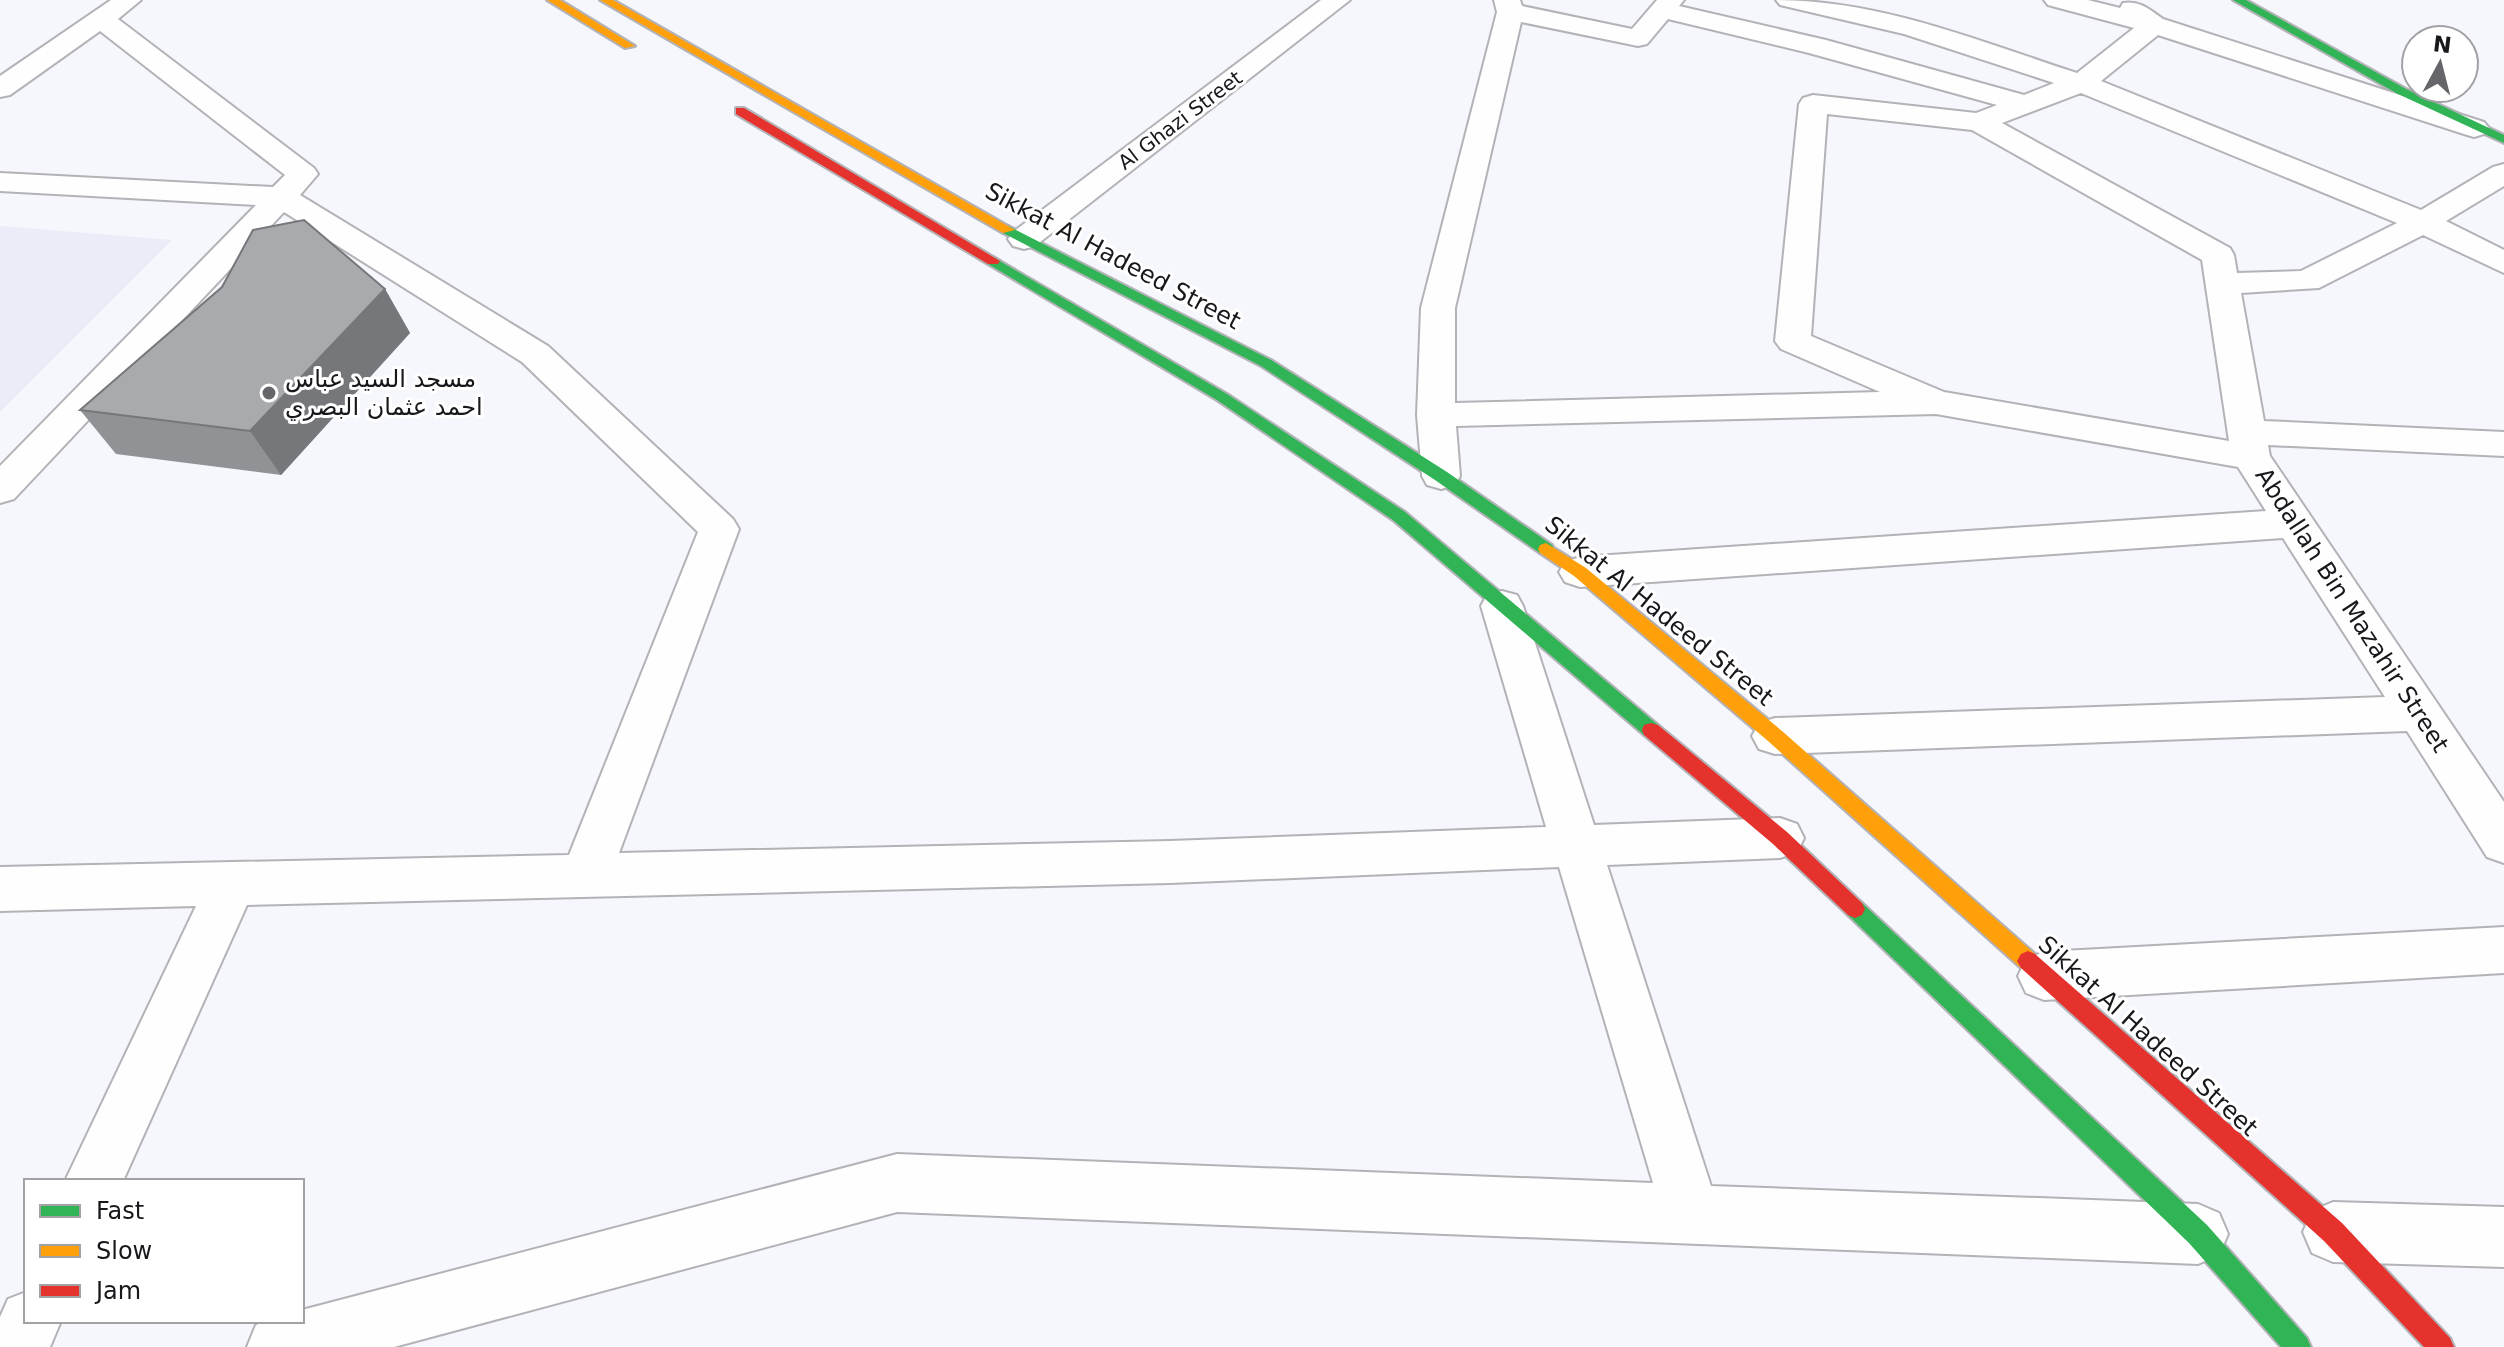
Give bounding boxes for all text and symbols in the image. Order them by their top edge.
north arrow [2400,24,2480,104]
text: N [2432,31,2453,58]
street label: Al Ghazi Street [1113,65,1247,174]
street label: Sikkat Al Hadeed Street [981,177,1245,335]
place label: مسجد السيد عباس احمد عثمان البصري [285,365,483,421]
marker: مسجد السيد عباس احمد عثمان البصري [260,384,278,402]
street label: Abdallah Bin Mazahir Street [2249,463,2455,757]
street label: Sikkat Al Hadeed Street [1539,510,1779,712]
street label: Sikkat Al Hadeed Street [2033,930,2263,1142]
legend [24,1179,304,1323]
text: Fast [96,1197,144,1225]
text: Slow [96,1237,152,1265]
text: Jam [94,1277,141,1305]

